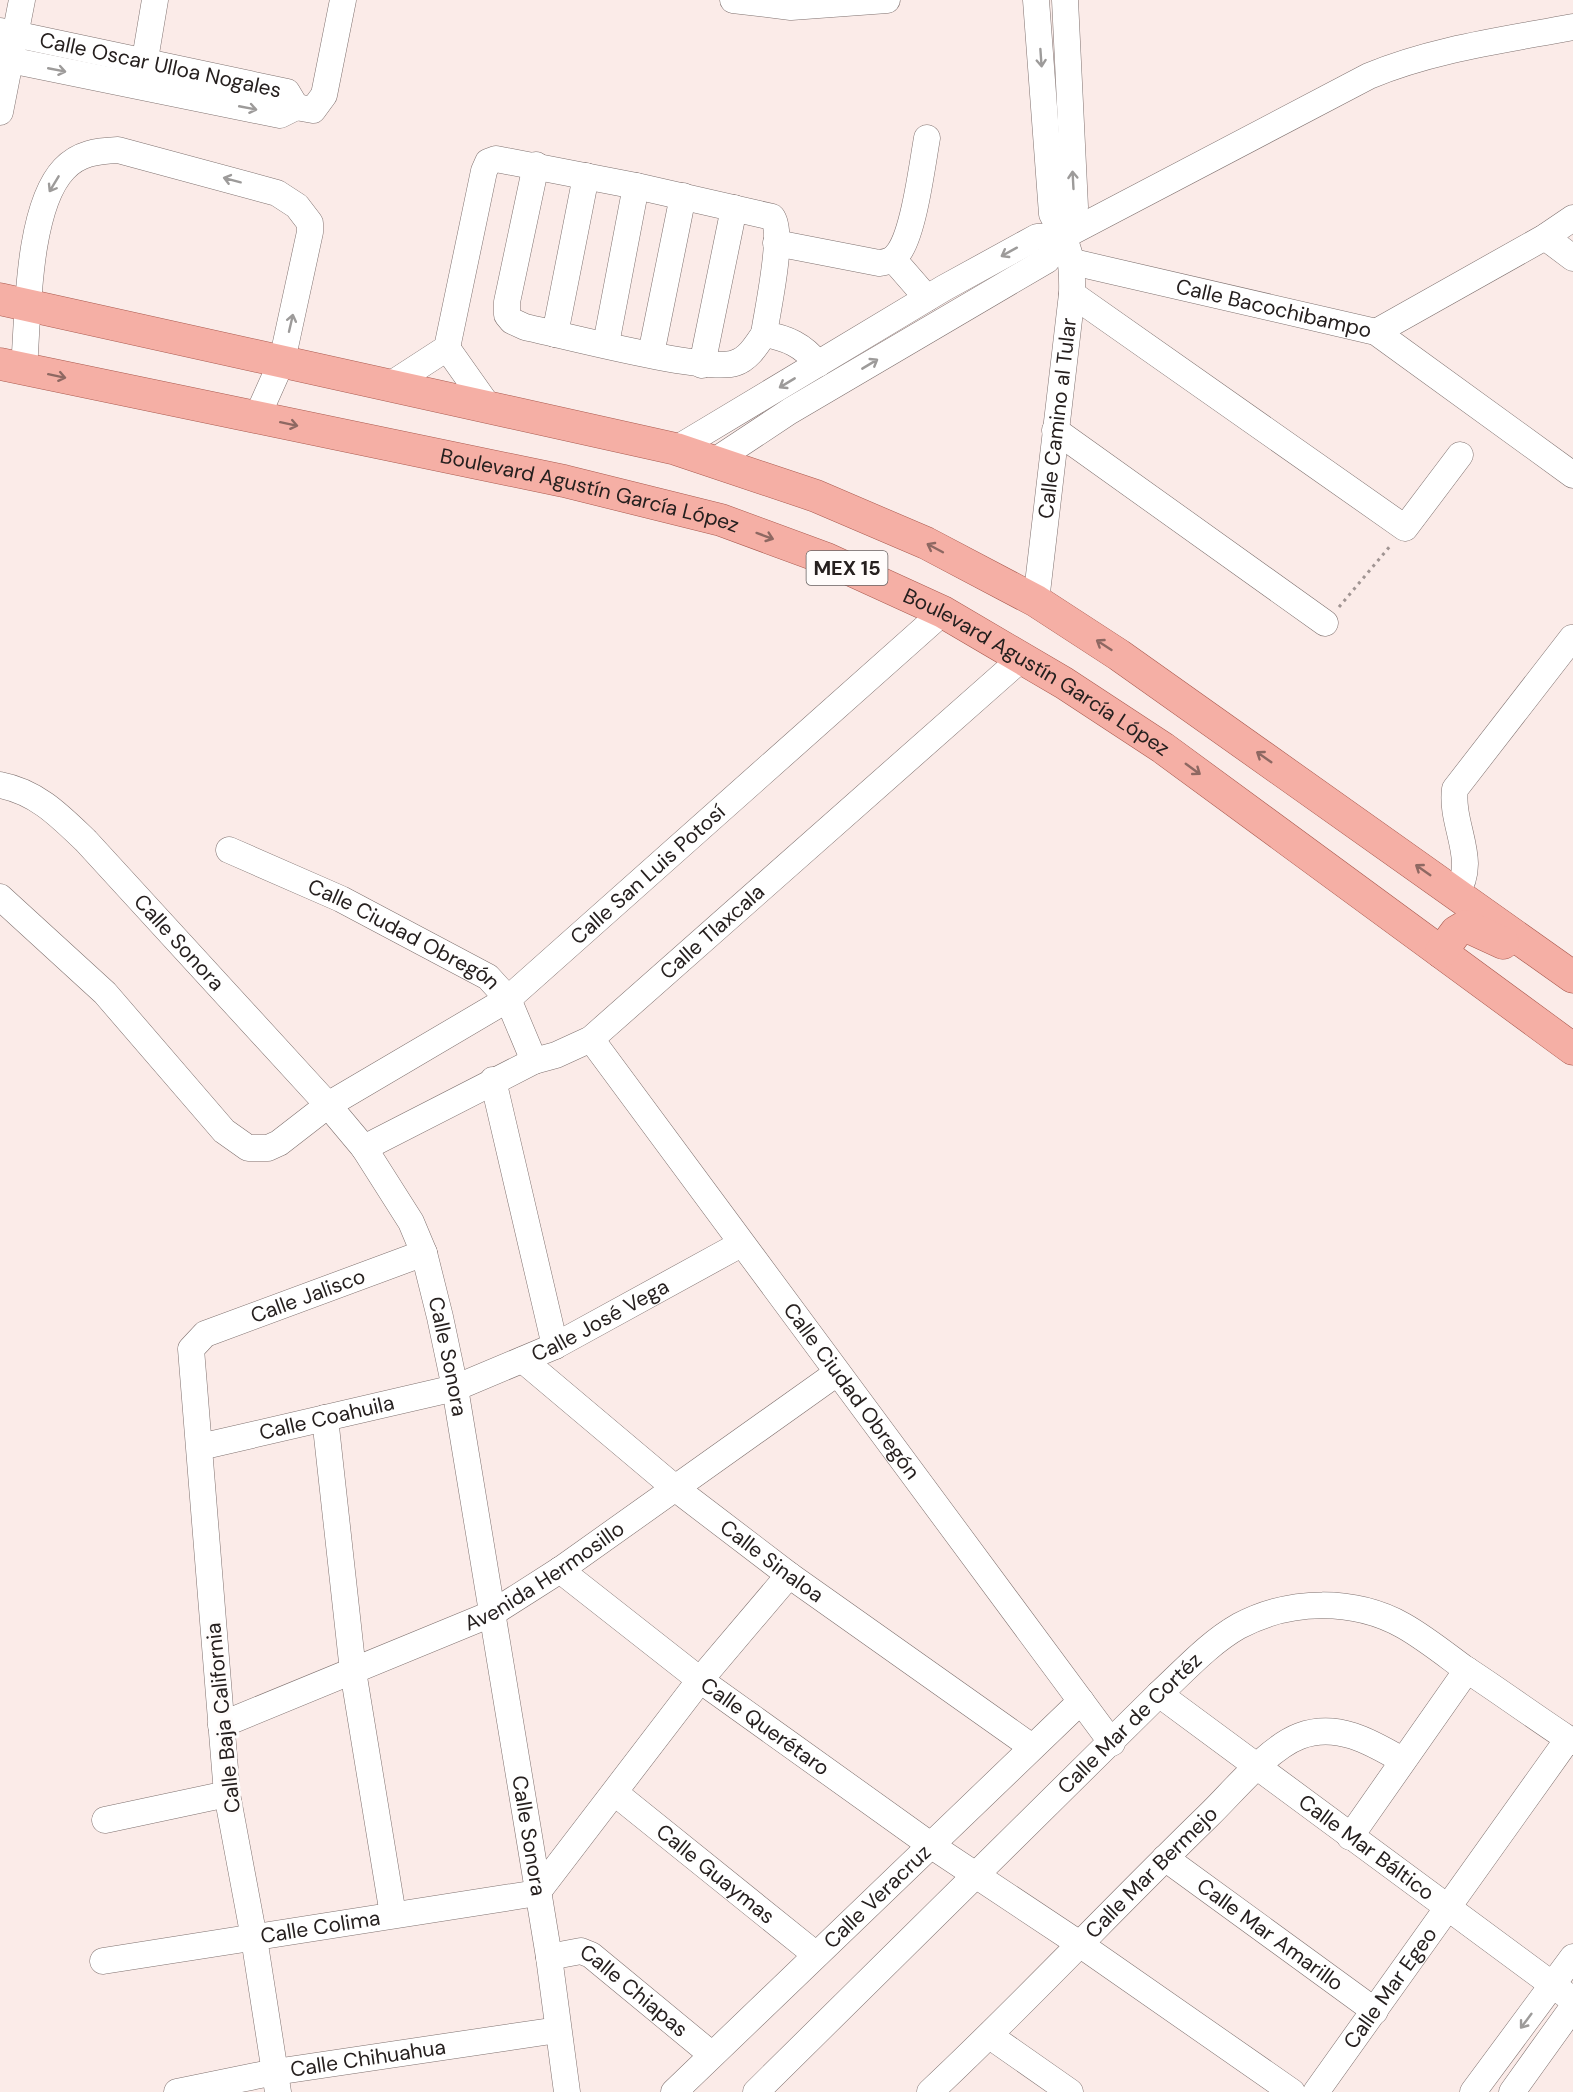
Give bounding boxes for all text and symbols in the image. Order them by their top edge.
street label: Calle Oscar Ulloa Nogales [37,26,284,104]
one-way arrow [1035,48,1046,68]
one-way arrow [47,65,67,76]
one-way arrow [239,103,258,115]
one-way arrow [1068,170,1079,190]
one-way arrow [222,174,241,186]
one-way arrow [48,175,60,192]
one-way arrow [1001,246,1018,258]
street label: Calle Bacochibampo [1173,272,1374,345]
one-way arrow [285,314,297,333]
street label: Calle Camino al Tular [1032,316,1083,520]
one-way arrow [861,358,878,370]
one-way arrow [47,371,67,382]
one-way arrow [779,377,796,389]
one-way arrow [279,419,299,430]
street label: Boulevard Agustín García López [438,442,743,539]
one-way arrow [755,531,774,542]
one-way arrow [927,542,944,554]
road number: MEX 15 [806,551,888,585]
street label: Boulevard Agustín García López [899,582,1175,762]
one-way arrow [1096,639,1113,651]
one-way arrow [1256,751,1272,763]
one-way arrow [1184,763,1200,775]
street label: Calle San Luis Potosí [564,798,731,951]
one-way arrow [1415,864,1431,876]
street label: Calle Ciudad Obregón [303,872,506,995]
street label: Calle Tlaxcala [654,878,770,986]
street label: Calle Sonora [128,888,231,997]
street label: Calle Jalisco [247,1262,369,1330]
street label: Calle José Vega [527,1272,674,1368]
street label: Calle Sonora [421,1294,473,1418]
street label: Calle Ciudad Obregón [777,1297,926,1485]
street label: Calle Coahuila [256,1389,397,1447]
street label: Calle Sinaloa [714,1513,829,1609]
street label: Avenida Hermosillo [460,1515,630,1637]
street label: Calle Baja California [199,1621,247,1815]
street label: Calle Mar de Cortéz [1052,1646,1208,1800]
street label: Calle Querétaro [695,1671,835,1782]
street label: Calle Sonora [505,1773,553,1898]
street label: Calle Mar Báltico [1293,1788,1440,1907]
street label: Calle Mar Bermejo [1079,1800,1224,1945]
street label: Calle Guaymas [650,1818,781,1930]
street label: Calle Veracruz [818,1838,937,1955]
street label: Calle Mar Amarillo [1191,1872,1349,1997]
street label: Calle Colima [259,1904,382,1950]
street label: Calle Mar Egeo [1337,1921,1443,2054]
street label: Calle Chiapas [576,1938,694,2043]
one-way arrow [1520,2012,1532,2028]
street label: Calle Chihuahua [288,2033,448,2084]

